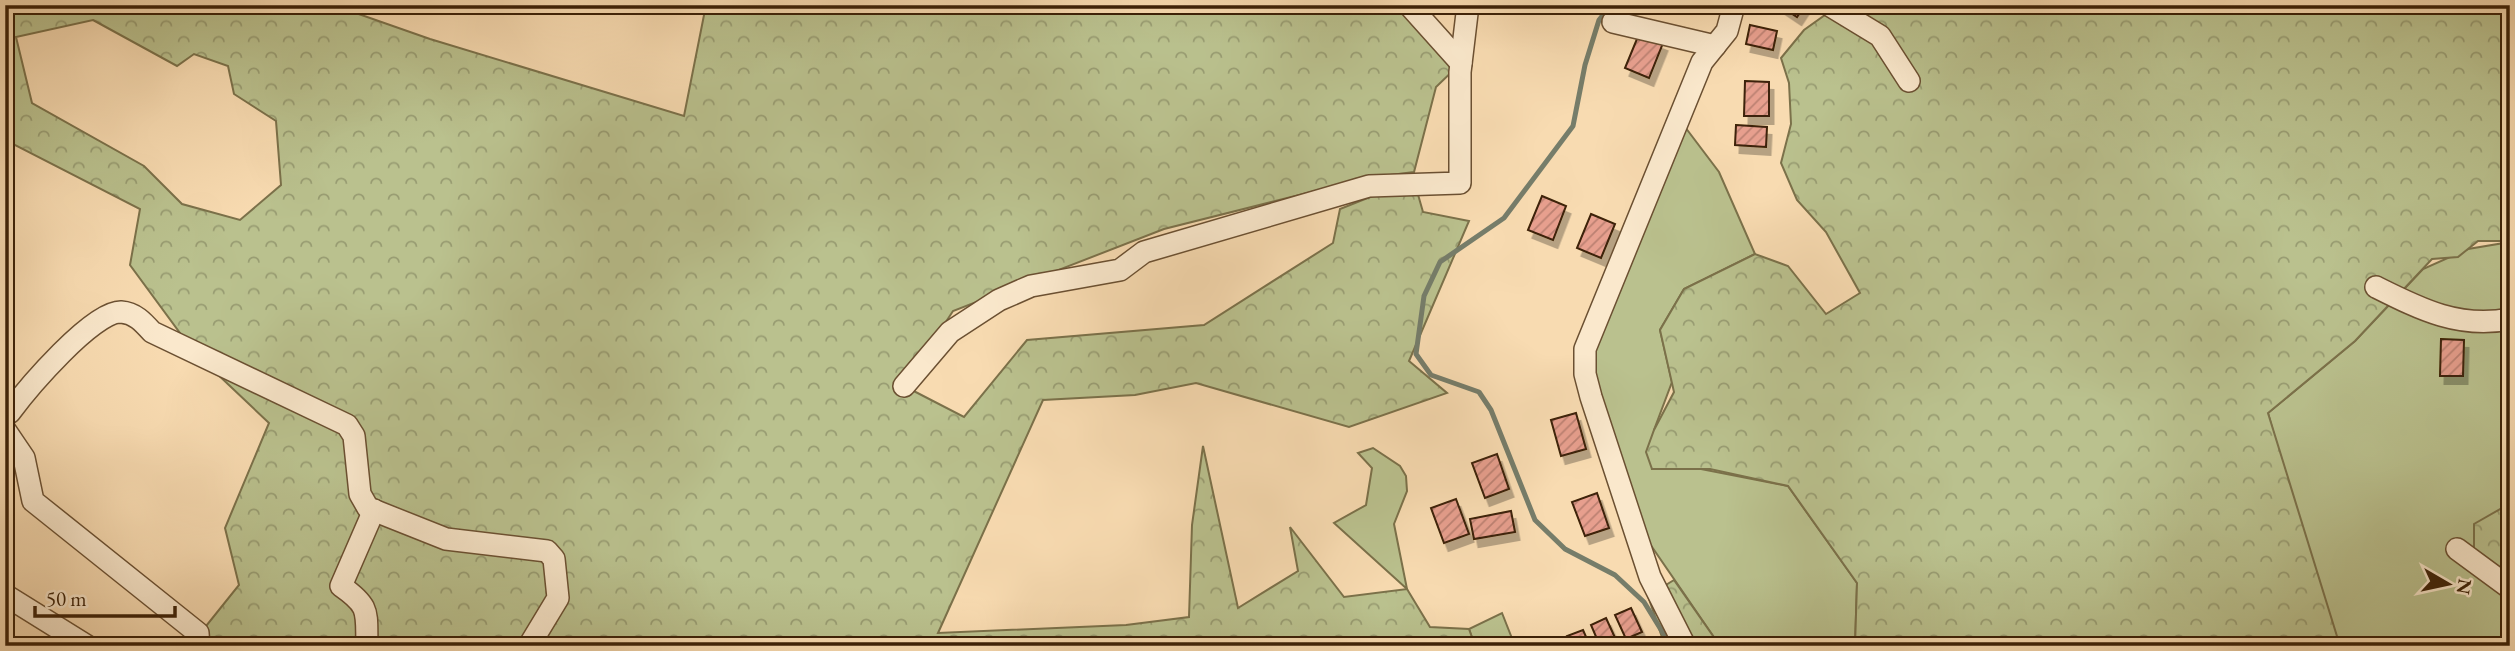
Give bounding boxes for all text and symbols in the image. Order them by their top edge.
north arrow [2414,550,2484,620]
scale bar [35,574,175,618]
text: N [2451,577,2478,597]
text: 50 m [46,585,87,612]

